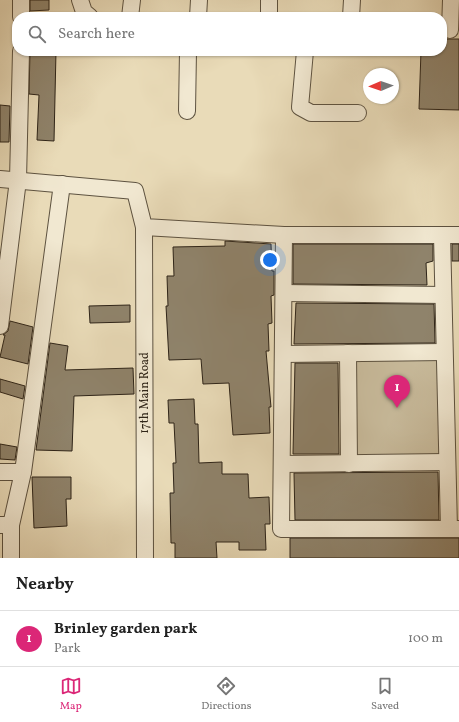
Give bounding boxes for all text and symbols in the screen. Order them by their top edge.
search box [12,12,447,56]
icon: search [26,23,48,45]
text: Search here [58,24,135,45]
north arrow [363,68,399,104]
your location [260,250,280,270]
street label: 17th Main Road [137,352,153,434]
pin: 1 [384,375,410,408]
text: Nearby [16,573,74,596]
text: Brinley garden park [54,619,197,640]
text: 1 [26,630,32,648]
text: 100 m [408,630,443,648]
text: Park [54,640,81,658]
tab: Map [60,675,82,714]
tab: Directions [201,675,252,714]
tab: Saved [371,675,399,714]

